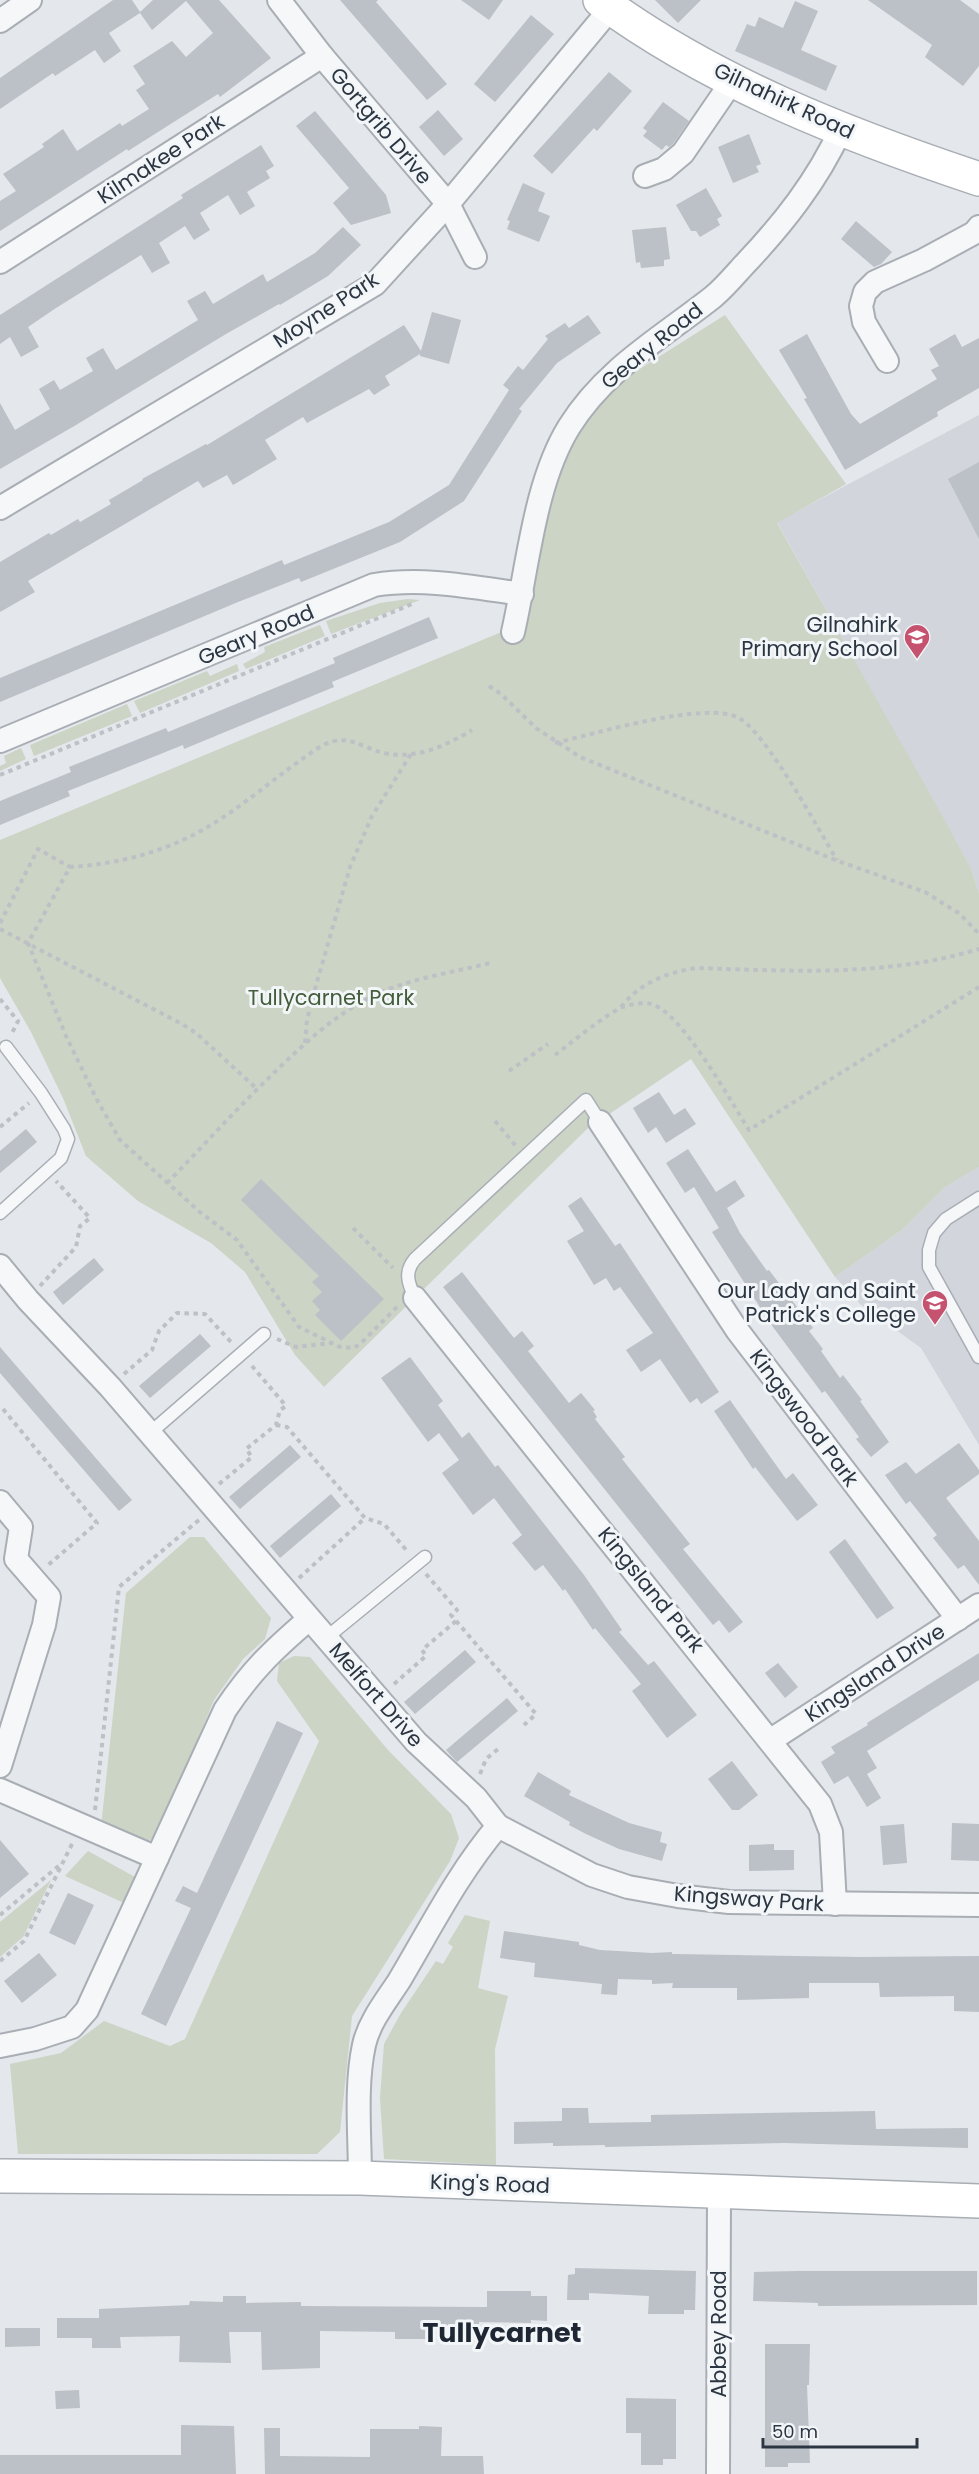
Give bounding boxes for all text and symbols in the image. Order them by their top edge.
street label: Gilnahirk Road [709,55,859,146]
street label: Gortgrib Drive [324,61,439,191]
street label: Kilmakee Park [92,107,230,211]
street label: Moyne Park [267,265,384,355]
street label: Geary Road [595,296,709,396]
street label: Geary Road [193,597,318,672]
place label: Gilnahirk Primary School [741,610,898,663]
school or university icon: Gilnahirk Primary School [902,622,932,660]
park label: Tullycarnet Park [248,983,414,1012]
place label: Our Lady and Saint Patrick's College [718,1276,916,1329]
school or university icon: Our Lady and Saint Patrick's College [920,1288,950,1326]
street label: Kingswood Park [743,1343,866,1493]
street label: Kingsland Park [592,1521,711,1659]
street label: Kingsland Drive [799,1616,950,1729]
street label: Melfort Drive [323,1636,430,1753]
street label: Kingsway Park [673,1879,825,1918]
street label: King's Road [430,2167,550,2200]
street label: Abbey Road [704,2270,733,2398]
district label: Tullycarnet [422,2314,582,2351]
scale bar [763,2411,918,2449]
text: 50 m [772,2419,818,2444]

